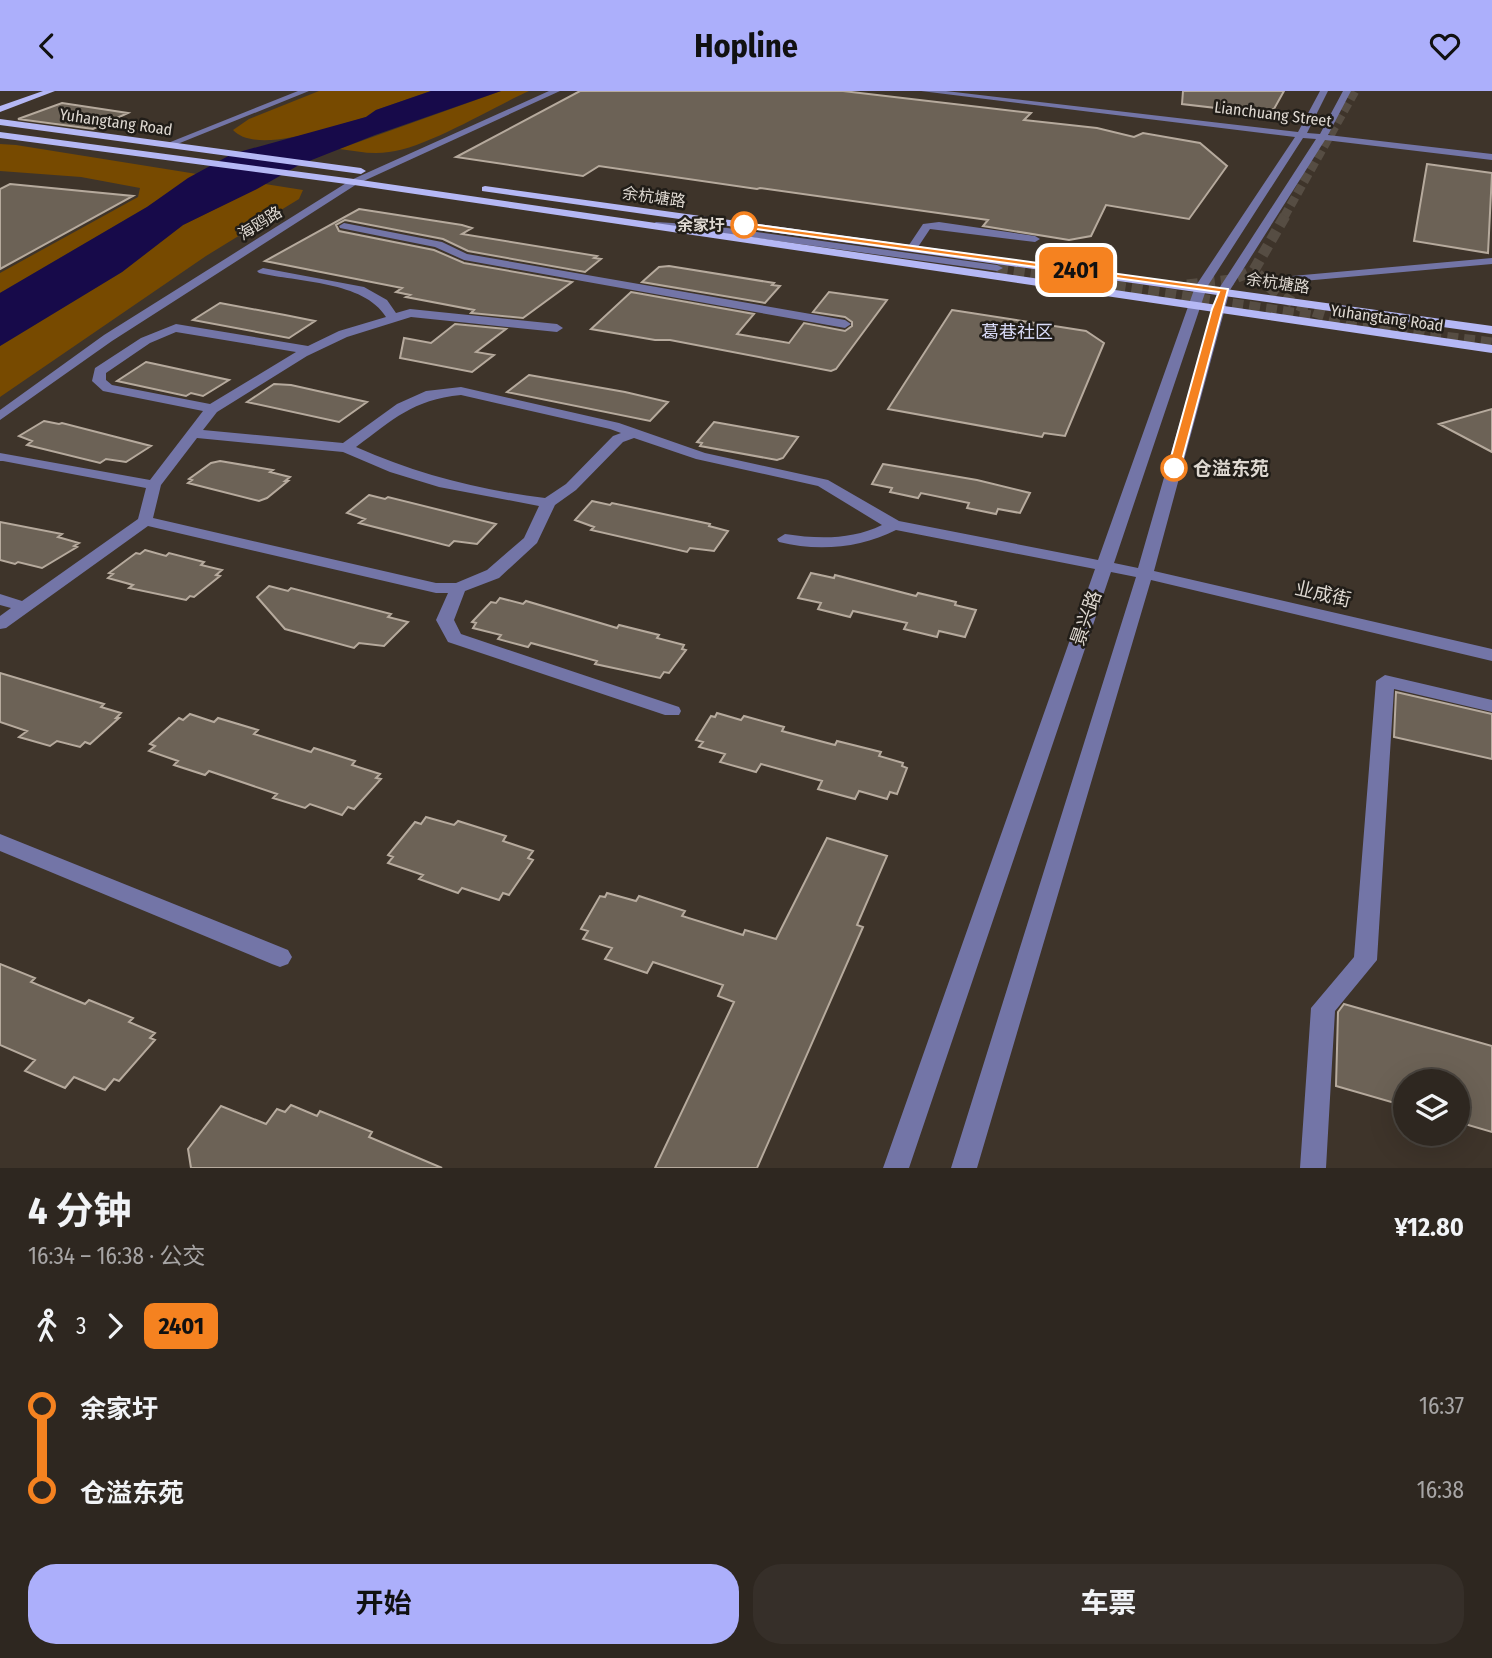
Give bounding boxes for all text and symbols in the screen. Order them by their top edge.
icon: back [28,27,66,65]
text: Hopline [694,27,798,65]
icon: heart [1426,27,1464,65]
street label: Lianchuang Street [1213,97,1333,131]
street label: Yuhangtang Road [58,105,174,139]
street label: 余杭塘路 [621,183,687,211]
street label: 海鸥路 [235,202,285,244]
marker: 余家圩 [731,212,757,238]
place label: 余家圩 [677,216,725,235]
line badge: 2401 [1027,247,1125,293]
text: 2401 [1053,256,1099,284]
street label: 余杭塘路 [1245,269,1311,297]
street label: Yuhangtang Road [1329,301,1445,335]
district label: 葛巷社区 [981,321,1053,343]
marker: 仓溢东苑 [1161,455,1187,481]
place label: 仓溢东苑 [1193,457,1269,480]
street label: 业成街 [1293,576,1353,612]
street label: 景兴路 [1066,587,1106,649]
map controls [1393,1069,1470,1146]
button: layers [1393,1069,1470,1146]
text: 4 分钟 [28,1188,131,1234]
text: ¥12.80 [1394,1212,1464,1243]
text: 16:34 – 16:38 · 公交 [28,1242,206,1270]
icon: walk [28,1307,66,1345]
icon: forward [96,1307,134,1345]
text: 3 [76,1312,86,1340]
text: 2401 [158,1312,204,1340]
text: 16:37 [1419,1392,1464,1420]
text: 余家圩 [80,1394,158,1425]
text: 16:38 [1417,1476,1464,1504]
text: 仓溢东苑 [80,1478,184,1509]
button: 开始 [28,1564,739,1644]
button: 车票 [753,1564,1464,1644]

